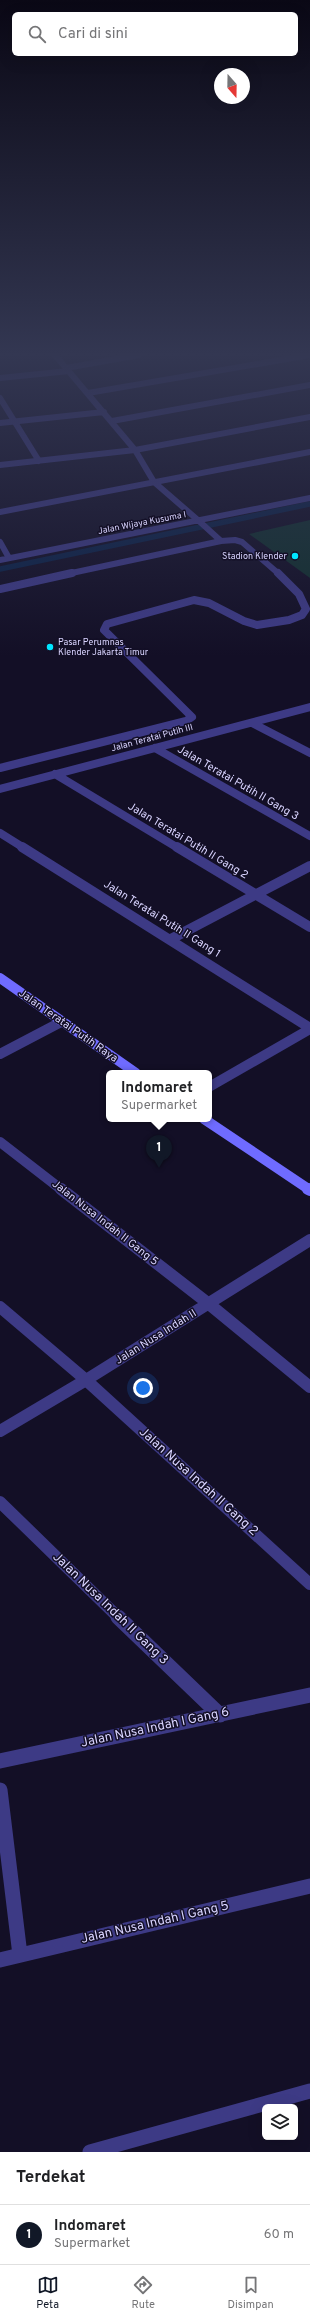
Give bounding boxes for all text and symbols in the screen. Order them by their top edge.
search box [12,12,298,56]
icon: search [26,23,48,45]
text: Cari di sini [58,25,128,44]
north arrow [214,68,250,104]
street label: Jalan Wijaya Kusuma I [97,509,187,537]
place label: Stadion Klender [222,551,287,562]
marker: Stadion Klender [290,551,300,561]
place label: Pasar Perumnas Klender Jakarta Timur [58,637,149,658]
marker: Pasar Perumnas Klender Jakarta Timur [45,642,55,652]
street label: Jalan Teratai Putih III [110,722,194,754]
street label: Jalan Teratai Putih II Gang 3 [175,742,301,824]
street label: Jalan Teratai Putih II Gang 2 [125,799,251,883]
street label: Jalan Teratai Putih II Gang 1 [101,877,223,961]
street label: Jalan Teratai Putih Raya [16,986,121,1066]
popup [106,1070,212,1122]
text: Indomaret [121,1079,193,1098]
text: Supermarket [121,1098,197,1114]
pin: 1 [146,1135,172,1168]
street label: Jalan Nusa Indah II Gang 5 [49,1177,161,1269]
street label: Jalan Nusa Indah II [113,1306,199,1368]
your location [133,1378,153,1398]
street label: Jalan Nusa Indah II Gang 2 [135,1424,261,1540]
street label: Jalan Nusa Indah II Gang 3 [49,1549,171,1669]
street label: Jalan Nusa Indah I Gang 6 [79,1704,231,1752]
street label: Jalan Nusa Indah I Gang 5 [79,1898,231,1948]
map controls [262,2104,298,2140]
button: layers [262,2104,298,2140]
text: Terdekat [16,2167,85,2189]
text: Indomaret [54,2217,126,2236]
text: 1 [26,2227,32,2243]
text: 60 m [264,2227,294,2243]
text: Supermarket [54,2236,130,2252]
tab: Peta [36,2274,59,2312]
tab: Rute [132,2274,155,2312]
tab: Disimpan [227,2274,274,2312]

